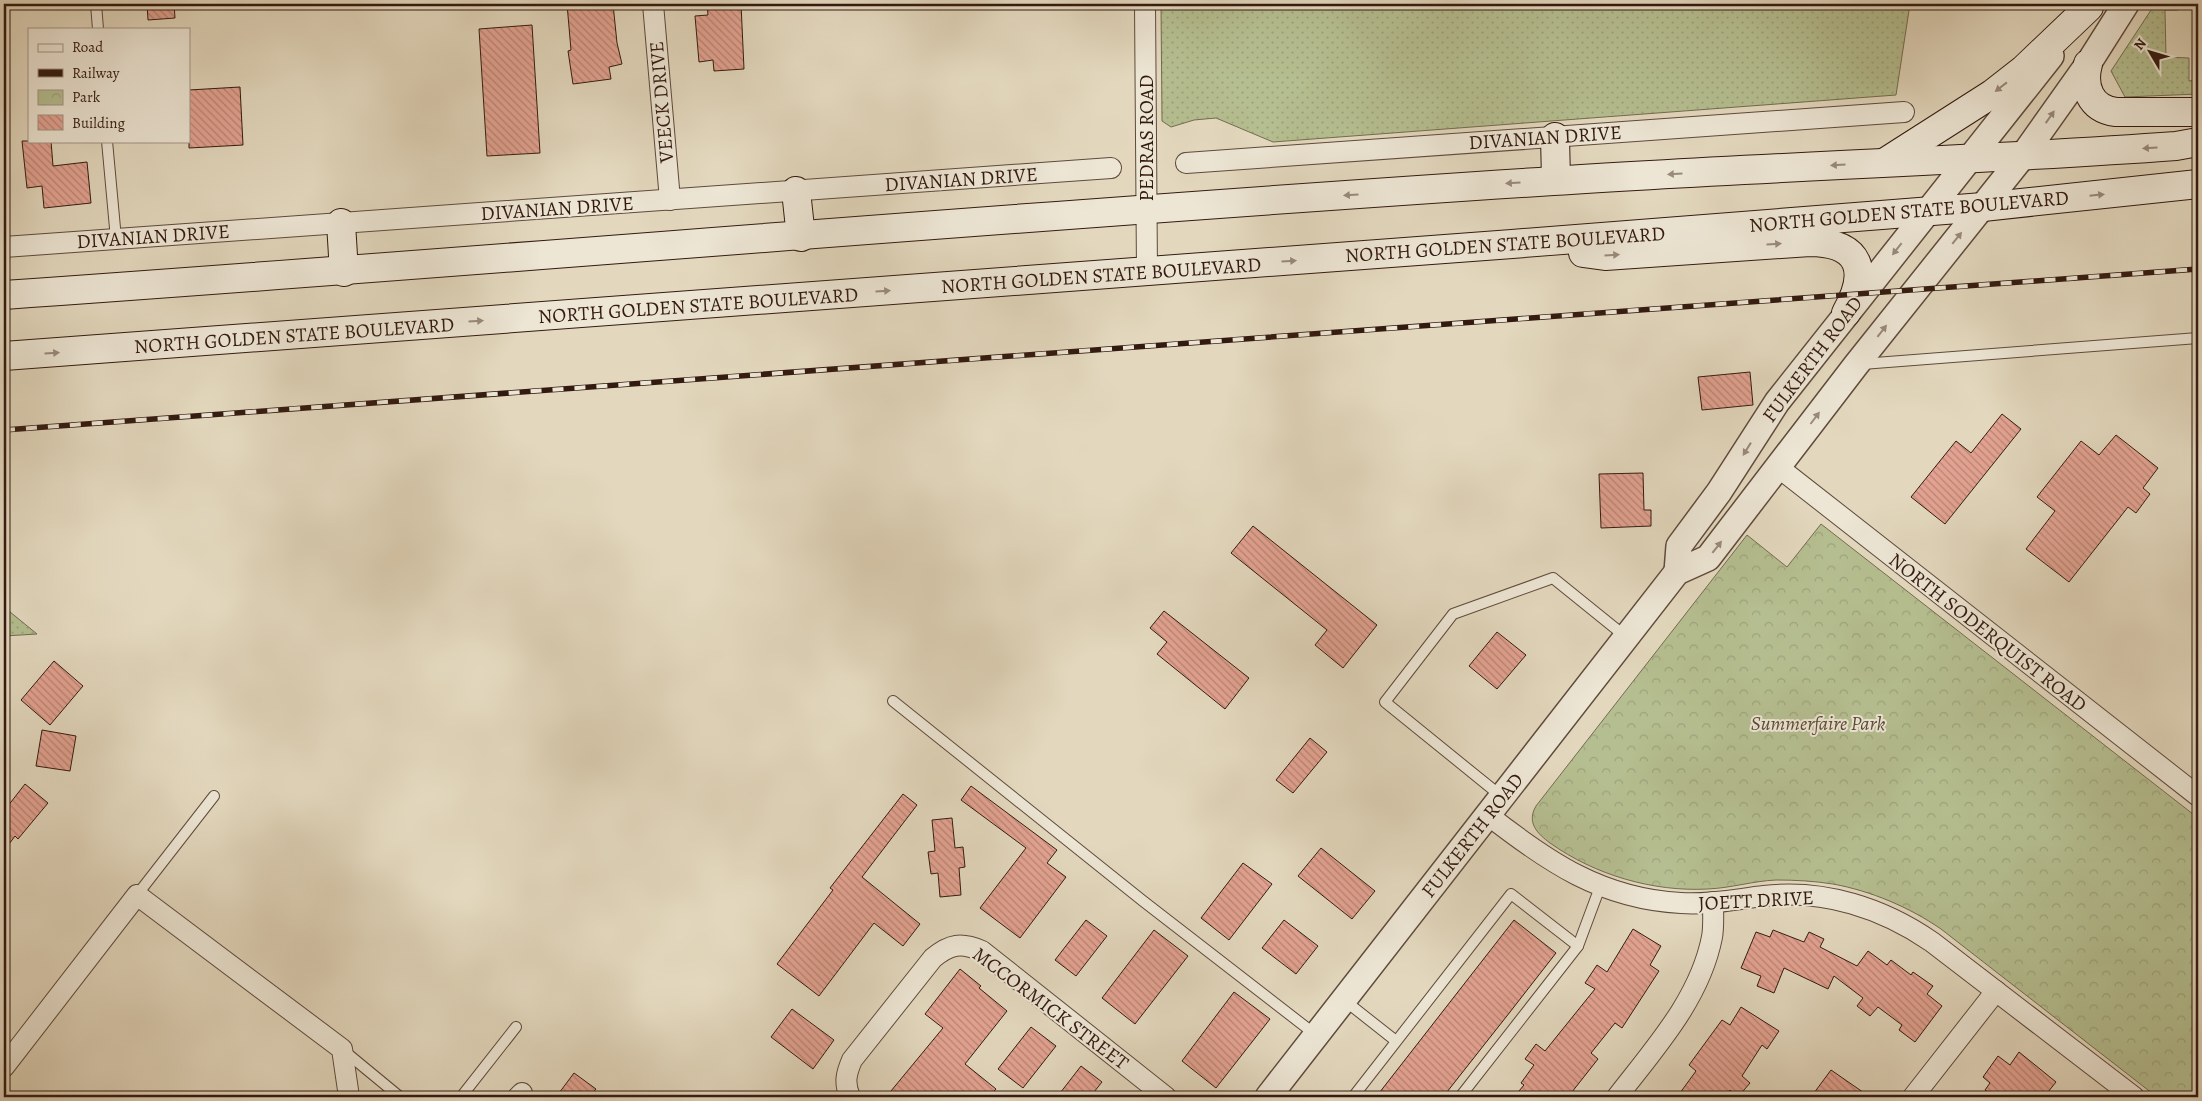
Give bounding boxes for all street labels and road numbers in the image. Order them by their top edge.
street label: VEECK DRIVE [643,40,680,165]
street label: PEDRAS ROAD [1133,75,1160,201]
street label: DIVANIAN DRIVE [1468,119,1622,156]
street label: DIVANIAN DRIVE [884,161,1038,198]
street label: NORTH GOLDEN STATE BOULEVARD [1748,184,2070,239]
street label: DIVANIAN DRIVE [480,190,634,227]
street label: DIVANIAN DRIVE [76,218,230,255]
street label: NORTH GOLDEN STATE BOULEVARD [1344,220,1666,269]
street label: NORTH GOLDEN STATE BOULEVARD [940,251,1262,300]
street label: NORTH GOLDEN STATE BOULEVARD [537,281,859,330]
street label: FULKERTH ROAD [1756,291,1869,428]
street label: NORTH GOLDEN STATE BOULEVARD [133,311,455,360]
street label: NORTH SODERQUIST ROAD [1883,547,2092,718]
street label: FULKERTH ROAD [1415,767,1530,903]
street label: JOETT DRIVE [1698,884,1815,917]
street label: MCCORMICK STREET [967,941,1134,1076]

